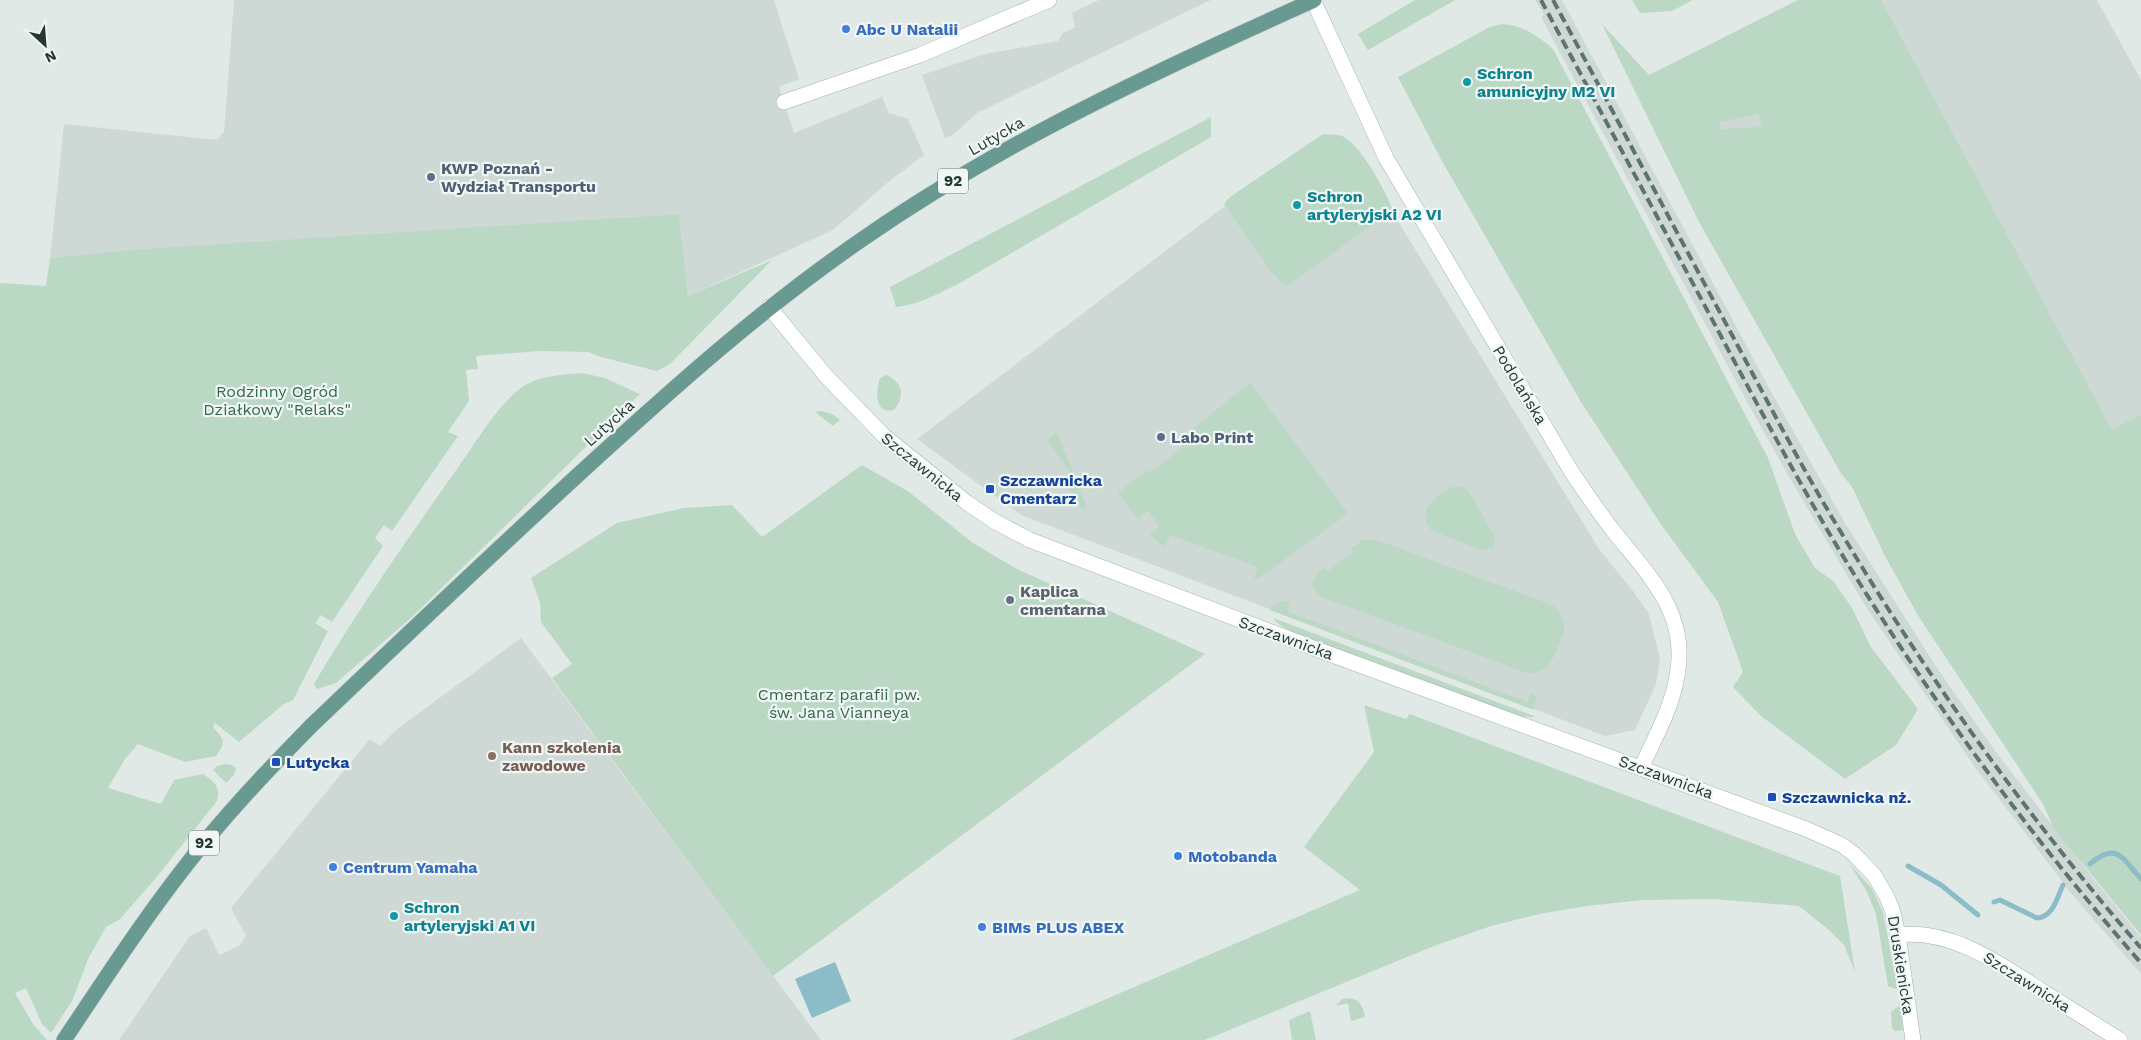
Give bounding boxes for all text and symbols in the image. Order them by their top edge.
north arrow [20,20,70,70]
place label: Abc U Natalii [856,20,958,39]
marker: Abc U Natalii [840,23,852,35]
text: N [43,47,59,66]
place label: Schron amunicyjny M2 VI [1477,64,1615,101]
marker: Schron amunicyjny M2 VI [1461,76,1473,88]
street label: Lutycka [965,112,1027,160]
place label: KWP Poznań - Wydział Transportu [441,159,596,196]
road number: 92 [938,168,968,194]
marker: KWP Poznań - Wydział Transportu [425,171,437,183]
place label: Schron artyleryjski A2 VI [1307,187,1442,224]
marker: Schron artyleryjski A2 VI [1291,199,1303,211]
street label: Podolańska [1489,342,1551,428]
park label: Rodzinny Ogród Działkowy "Relaks" [203,382,351,419]
street label: Lutycka [580,395,638,451]
street label: Szczawnicka [877,428,967,506]
place label: Labo Print [1171,428,1253,447]
marker: Labo Print [1155,431,1167,443]
place label: Szczawnicka Cmentarz [1000,471,1103,508]
marker: Szczawnicka Cmentarz [984,483,996,495]
place label: Kaplica cmentarna [1020,582,1106,619]
marker: Kaplica cmentarna [1004,594,1016,606]
street label: Szczawnicka [1236,612,1336,664]
park label: Cmentarz parafii pw. św. Jana Vianneya [758,685,920,722]
place label: Kann szkolenia zawodowe [502,738,622,775]
marker: Kann szkolenia zawodowe [486,750,498,762]
street label: Szczawnicka [1616,751,1716,803]
place label: Lutycka [286,753,350,772]
marker: Lutycka [270,756,282,768]
place label: Szczawnicka nż. [1782,788,1911,807]
marker: Szczawnicka nż. [1766,791,1778,803]
road number: 92 [189,830,219,856]
place label: Motobanda [1188,847,1278,866]
marker: Motobanda [1172,850,1184,862]
place label: Centrum Yamaha [343,858,478,877]
marker: Centrum Yamaha [327,861,339,873]
place label: Schron artyleryjski A1 VI [404,898,535,935]
marker: Schron artyleryjski A1 VI [388,910,400,922]
street label: Druskienicka [1884,914,1918,1016]
place label: BIMs PLUS ABEX [992,918,1125,937]
marker: BIMs PLUS ABEX [976,921,988,933]
street label: Szczawnicka [1980,948,2074,1016]

